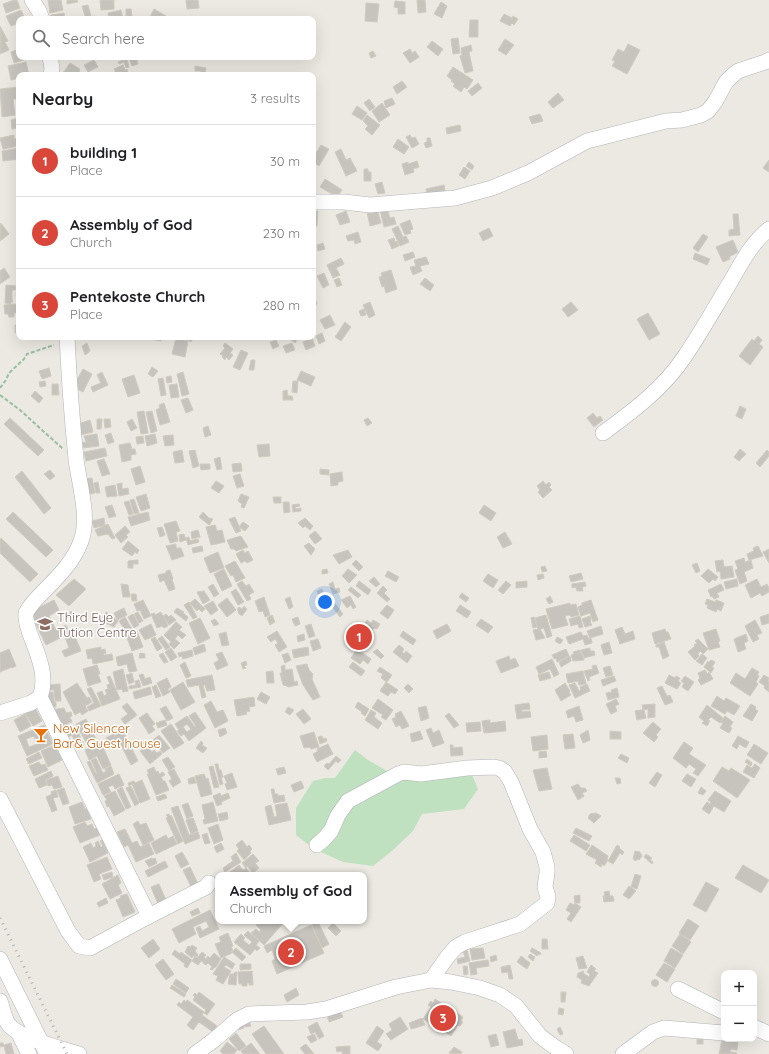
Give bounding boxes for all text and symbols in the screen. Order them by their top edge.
search box [16,16,316,60]
icon: search [30,27,52,49]
text: Search here [62,29,145,48]
text: Nearby [32,88,93,109]
text: 3 results [250,90,300,106]
text: building 1 [70,143,137,162]
text: 1 [42,153,48,169]
text: 30 m [270,153,300,169]
text: Place [70,162,103,178]
text: Assembly of God [70,215,192,234]
text: 2 [41,225,49,241]
text: 230 m [263,225,300,241]
text: Church [70,234,112,250]
text: Pentekoste Church [70,287,205,306]
text: 3 [42,297,48,313]
text: 280 m [263,297,300,313]
text: Place [70,306,103,322]
your location [315,592,335,612]
place label: Third Eye Tution Centre [57,609,137,640]
school or university icon: Third Eye Tution Centre [36,615,54,633]
pin: 1 [346,622,372,652]
place label: New Silencer Bar& Guest house [53,720,161,751]
bar icon: New Silencer Bar& Guest house [32,726,50,744]
popup [215,872,367,924]
text: Assembly of God [230,881,352,900]
text: Church [230,900,272,916]
pin: 2 [278,937,304,967]
map controls [721,970,757,1042]
button: + [721,970,757,1006]
pin: 3 [430,1003,456,1033]
button: − [721,1006,757,1042]

